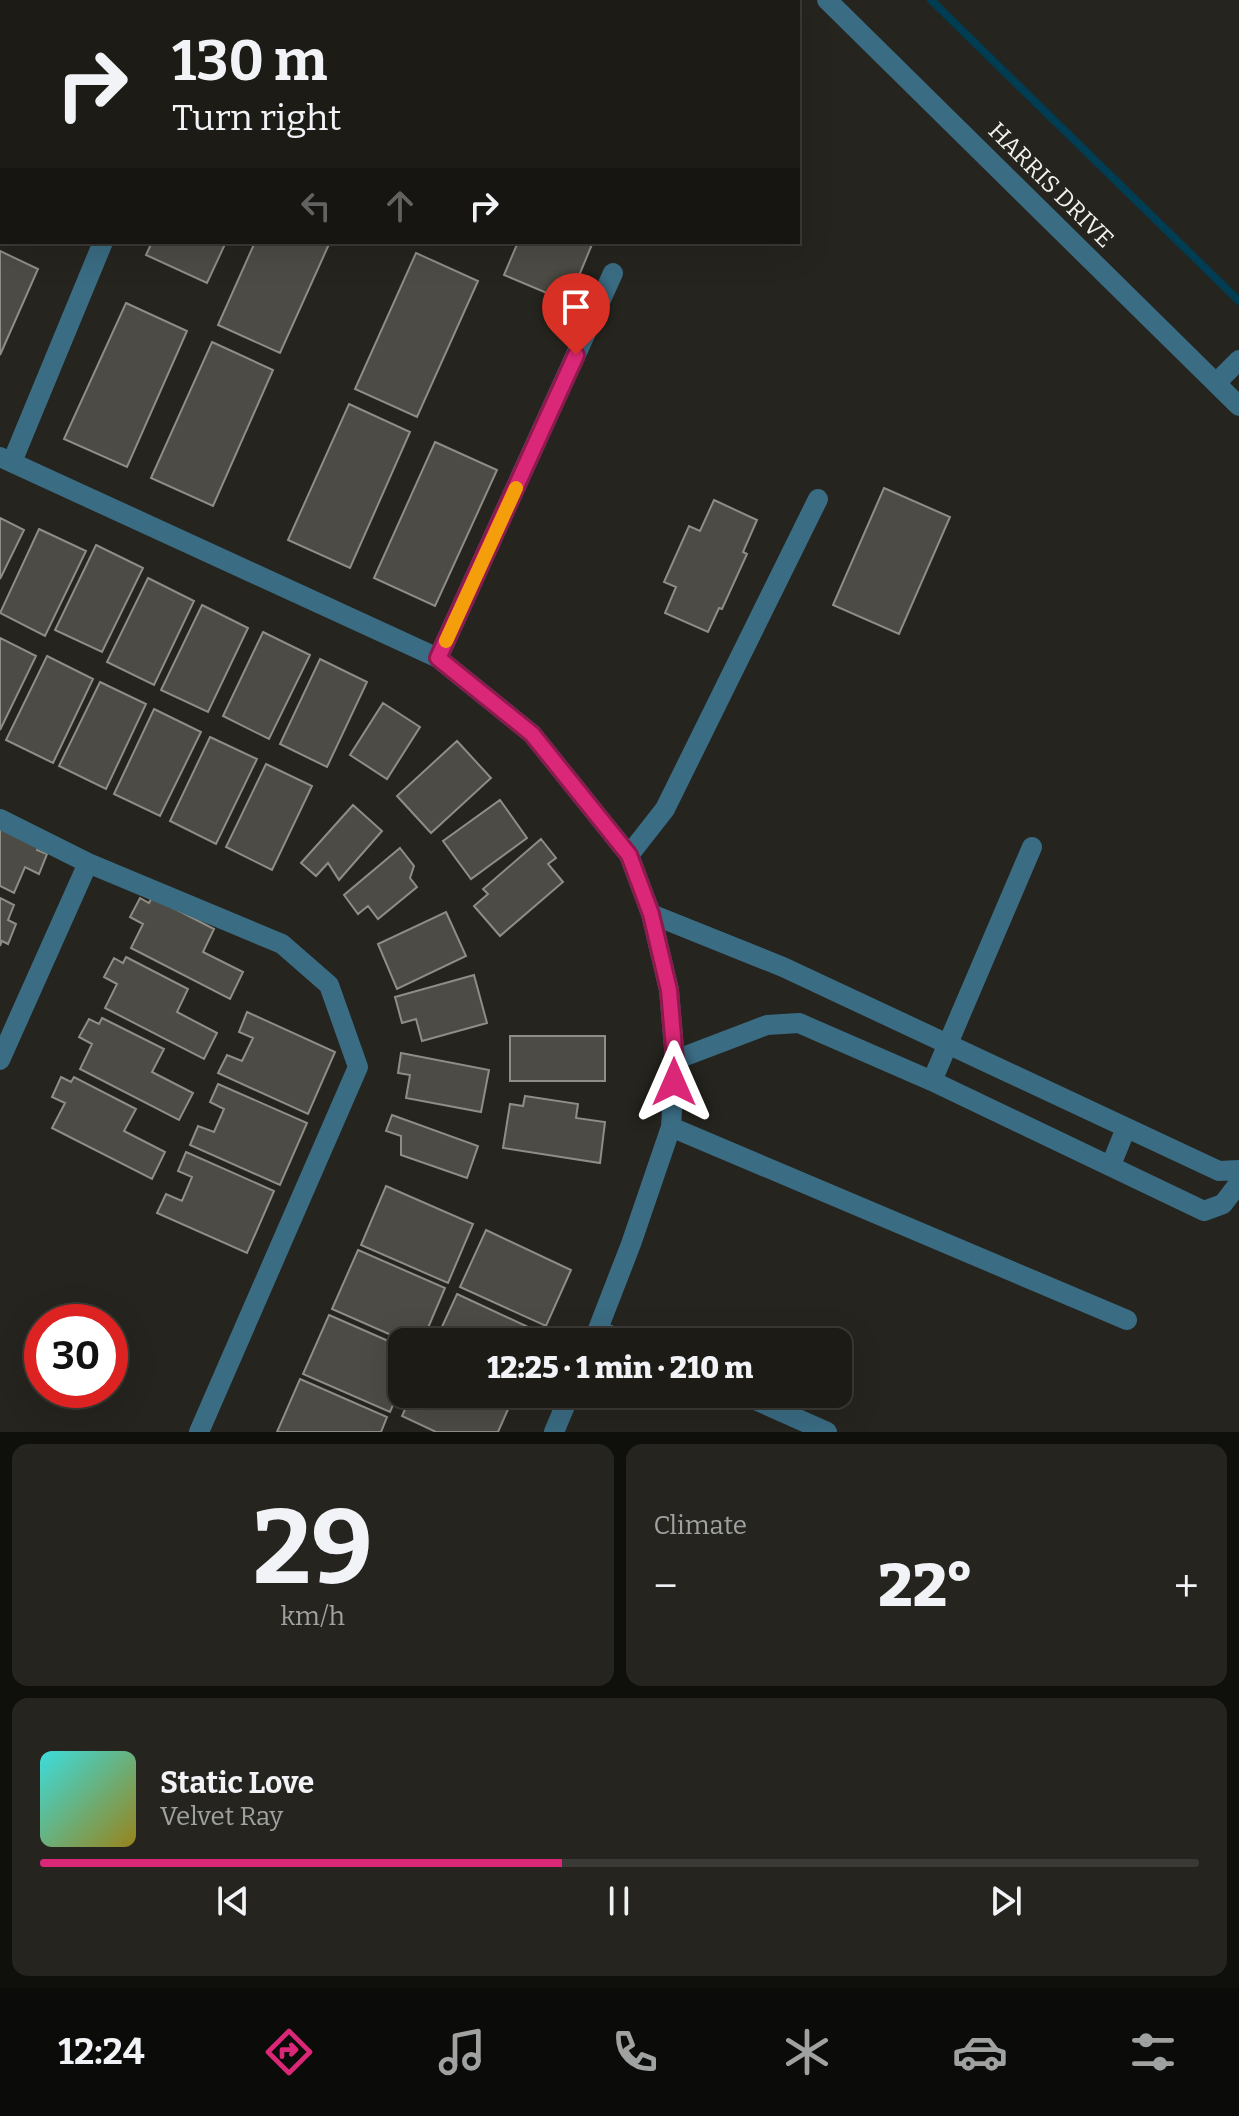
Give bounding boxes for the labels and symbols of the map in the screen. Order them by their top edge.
street label: HARRIS DRIVE [983,117,1119,253]
pin [542,273,610,355]
position arrow [632,1040,716,1124]
speed limit sign: 30 [24,1304,128,1408]

